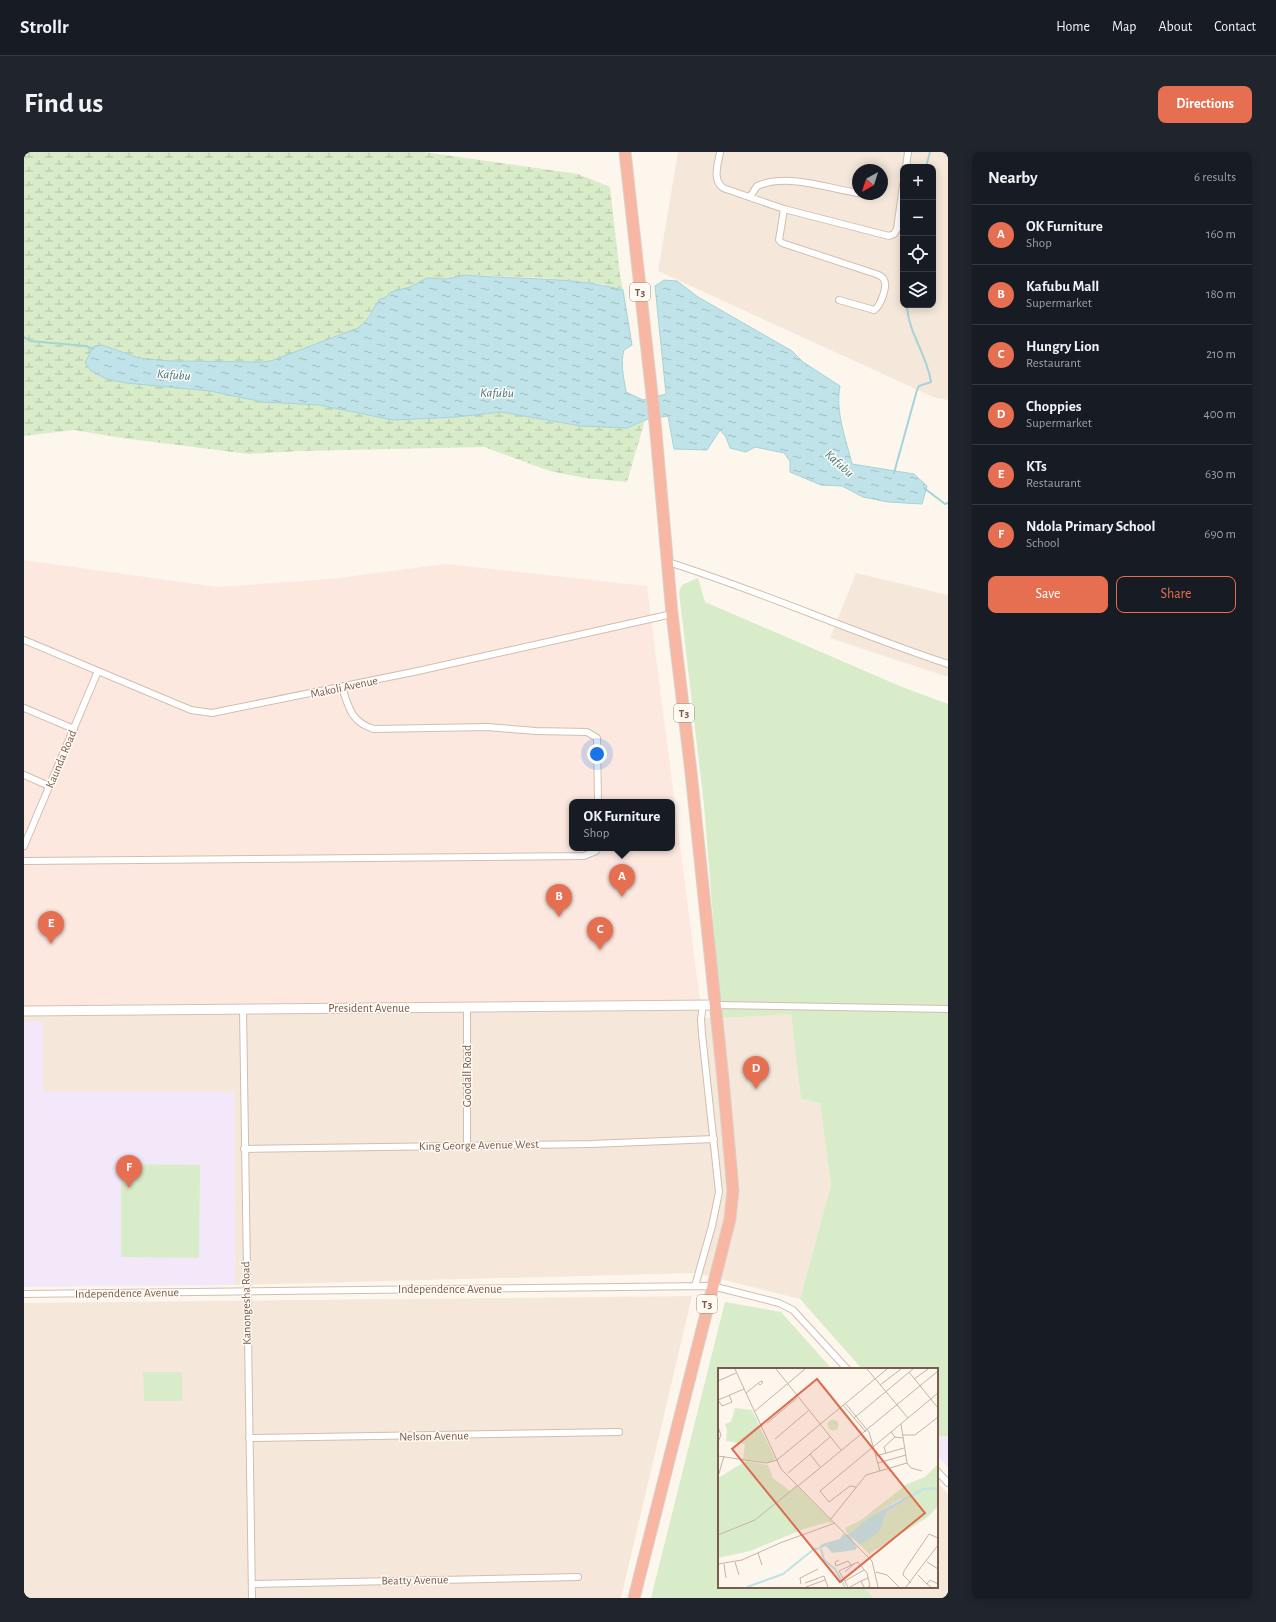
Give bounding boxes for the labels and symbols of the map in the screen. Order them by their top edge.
north arrow [852,164,888,200]
road number: T3 [630,283,650,301]
water label: Kafubu [157,368,191,383]
water label: Kafubu [480,387,514,400]
water label: Kafubu [822,448,856,480]
street label: Makoli Avenue [309,674,379,700]
road number: T3 [674,704,694,722]
street label: Kaunda Road [43,728,79,790]
your location [587,744,607,764]
pin: A [609,864,635,897]
pin: B [546,884,572,917]
pin: E [38,911,64,944]
pin: C [587,917,613,950]
street label: President Avenue [328,1002,410,1014]
street label: Goodall Road [461,1045,473,1107]
pin: D [743,1056,769,1089]
street label: King George Avenue West [419,1138,539,1152]
pin: F [116,1155,142,1188]
street label: Kanongesha Road [239,1261,253,1345]
street label: Independence Avenue [398,1283,502,1295]
street label: Independence Avenue [75,1286,179,1300]
road number: T3 [697,1295,717,1313]
inset map [718,1368,938,1588]
street label: Nelson Avenue [399,1429,469,1443]
street label: Beatty Avenue [381,1573,449,1588]

